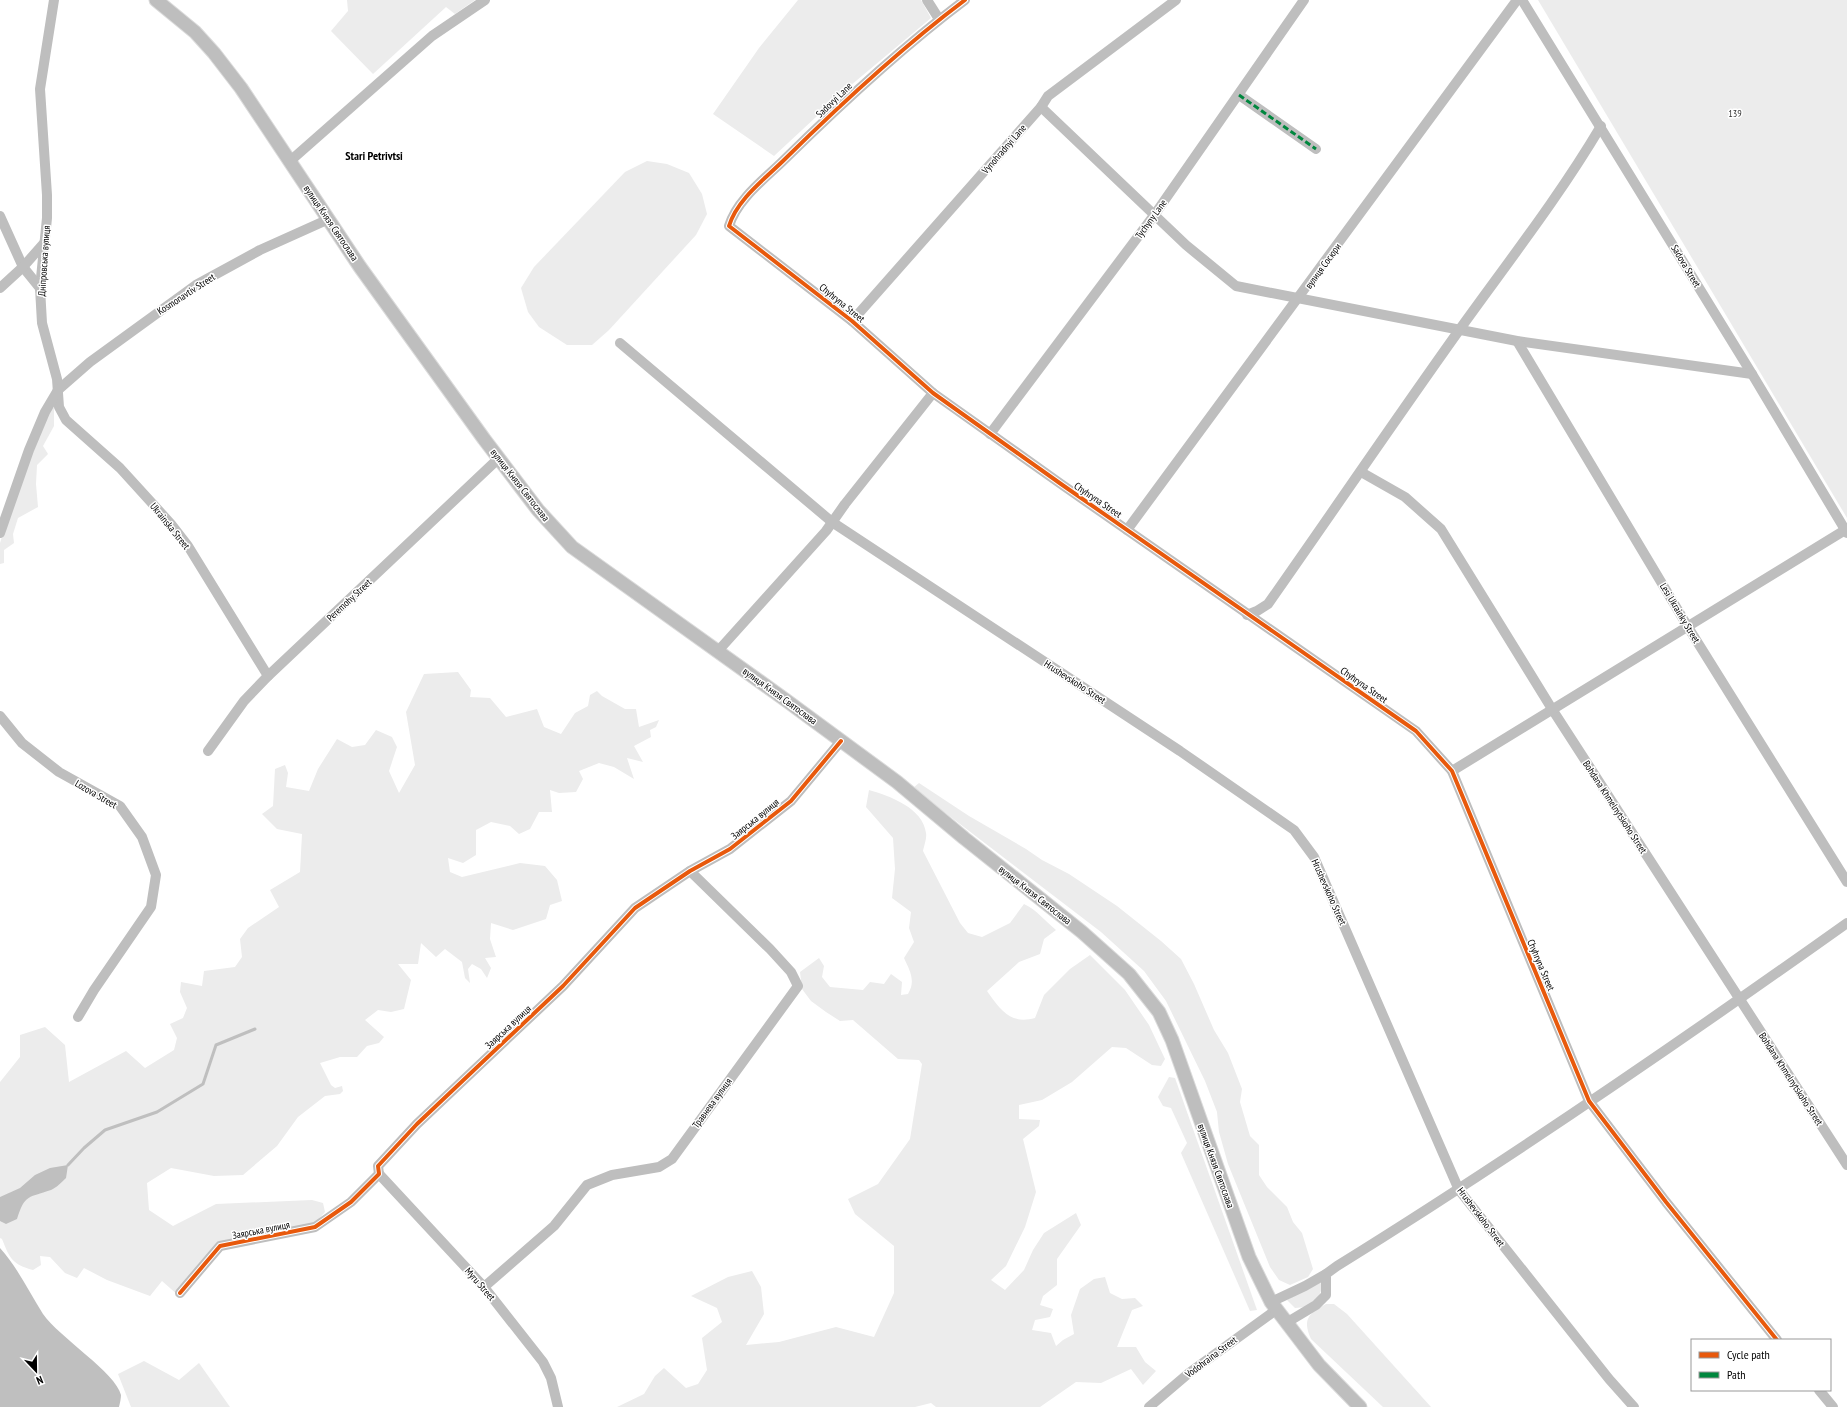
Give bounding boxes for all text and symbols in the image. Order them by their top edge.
street label: Sadovyi Lane [813,80,855,120]
park label: 139 [1728,107,1742,120]
street label: Vynohradnyi Lane [978,122,1029,177]
district label: Stari Petrivtsi [345,148,403,163]
street label: вулиця Князя Святослава [301,183,361,263]
street label: Tychyny Lane [1132,197,1170,241]
street label: Дніпровська вулиця [35,225,53,297]
street label: вулиця Сосюри [1302,241,1344,291]
street label: Sadova Street [1668,242,1704,290]
street label: Kosmonavtiv Street [155,270,218,318]
street label: Chyhryna Street [817,281,868,325]
street label: вулиця Князя Святослава [488,446,552,524]
street label: Chyhryna Street [1072,479,1125,521]
street label: Ukrainska Street [147,500,193,552]
street label: Peremohy Street [324,576,374,624]
street label: Lesi Ukrainky Street [1657,580,1703,646]
street label: Hrushevskoho Street [1042,657,1109,707]
street label: Chyhryna Street [1338,664,1390,706]
street label: вулиця Князя Святослава [740,665,820,727]
street label: Bohdana Khmelnytskoho Street [1580,758,1650,856]
street label: Lozova Street [73,777,120,811]
street label: Заярська вулиця [728,796,782,842]
street label: Hrushevskoho Street [1309,857,1349,927]
street label: вулиця Князя Святослава [996,863,1074,927]
street label: Chyhryna Street [1524,937,1558,993]
street label: Заярська вулиця [482,1002,534,1052]
street label: Bohdana Khmelnytskoho Street [1756,1030,1826,1128]
street label: Травнева вулиця [689,1075,735,1131]
street label: вулиця Князя Святослава [1195,1122,1237,1210]
street label: Hrushevskoho Street [1454,1185,1508,1249]
street label: Заярська вулиця [231,1218,291,1242]
street label: Myru Street [462,1265,498,1304]
street label: Vodohraina Street [1182,1333,1240,1381]
legend [1691,1339,1831,1391]
text: Cycle path [1727,1347,1770,1362]
north arrow [16,1351,56,1391]
text: Path [1727,1367,1745,1382]
text: N [34,1373,45,1388]

